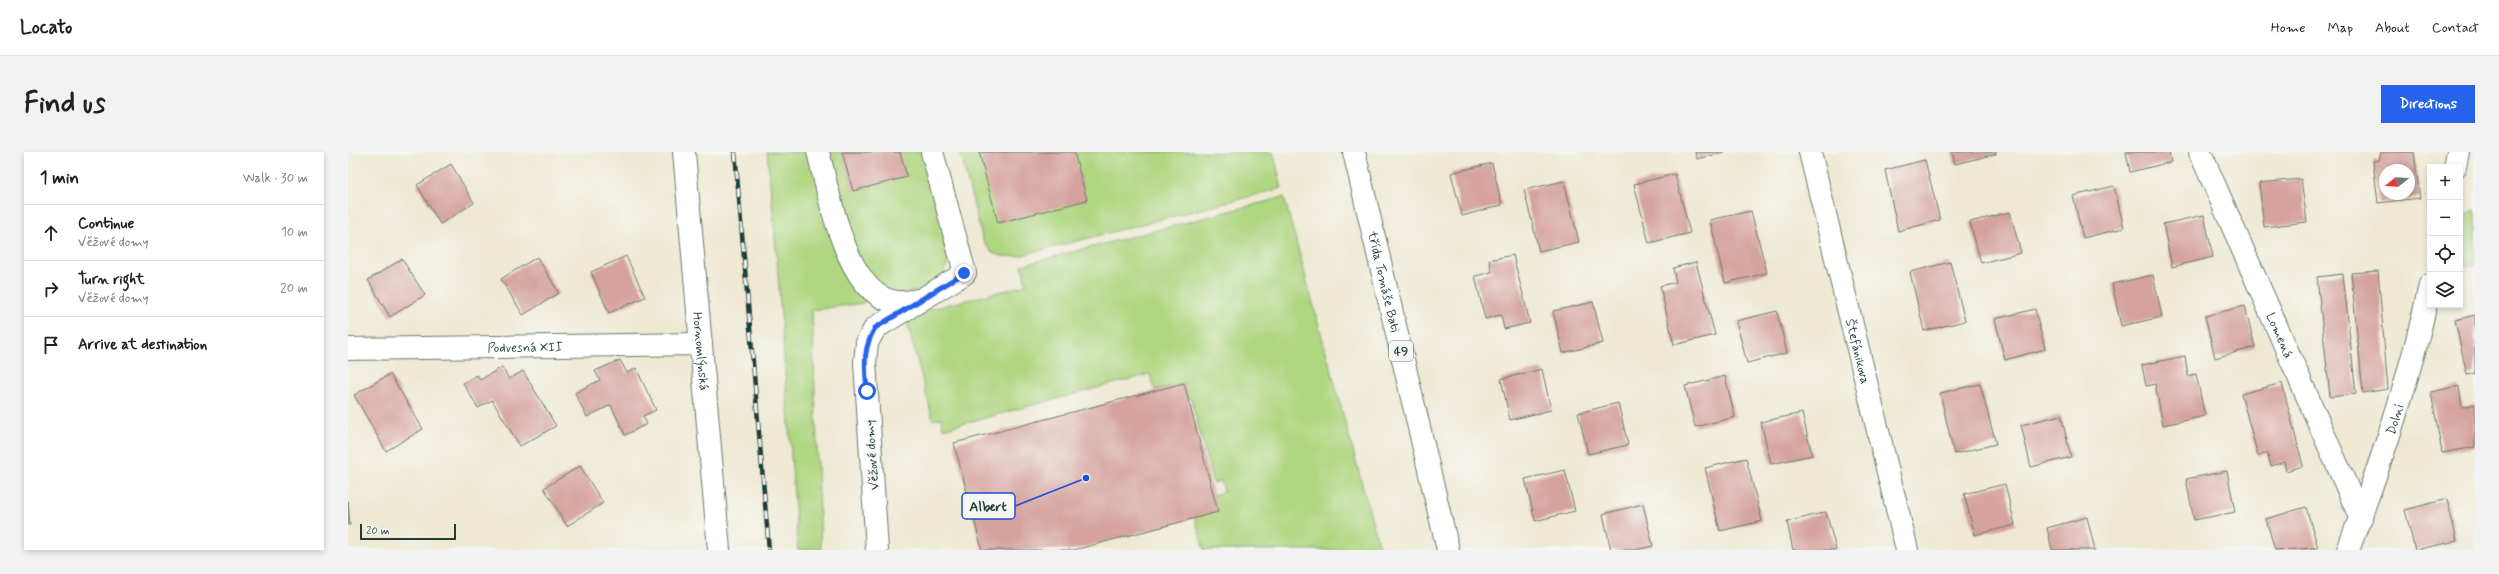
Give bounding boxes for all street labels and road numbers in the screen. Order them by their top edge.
street label: třída Tomáše Bati [1363,229,1403,334]
street label: Lomená [2261,310,2296,361]
street label: Hornomlýnská [688,311,712,391]
street label: Štefánikova [1841,317,1873,386]
street label: Podvesná XII [487,339,563,357]
road number: 49 [1389,341,1413,361]
street label: Dolní [2383,402,2409,437]
street label: Věžové domy [862,419,883,491]

